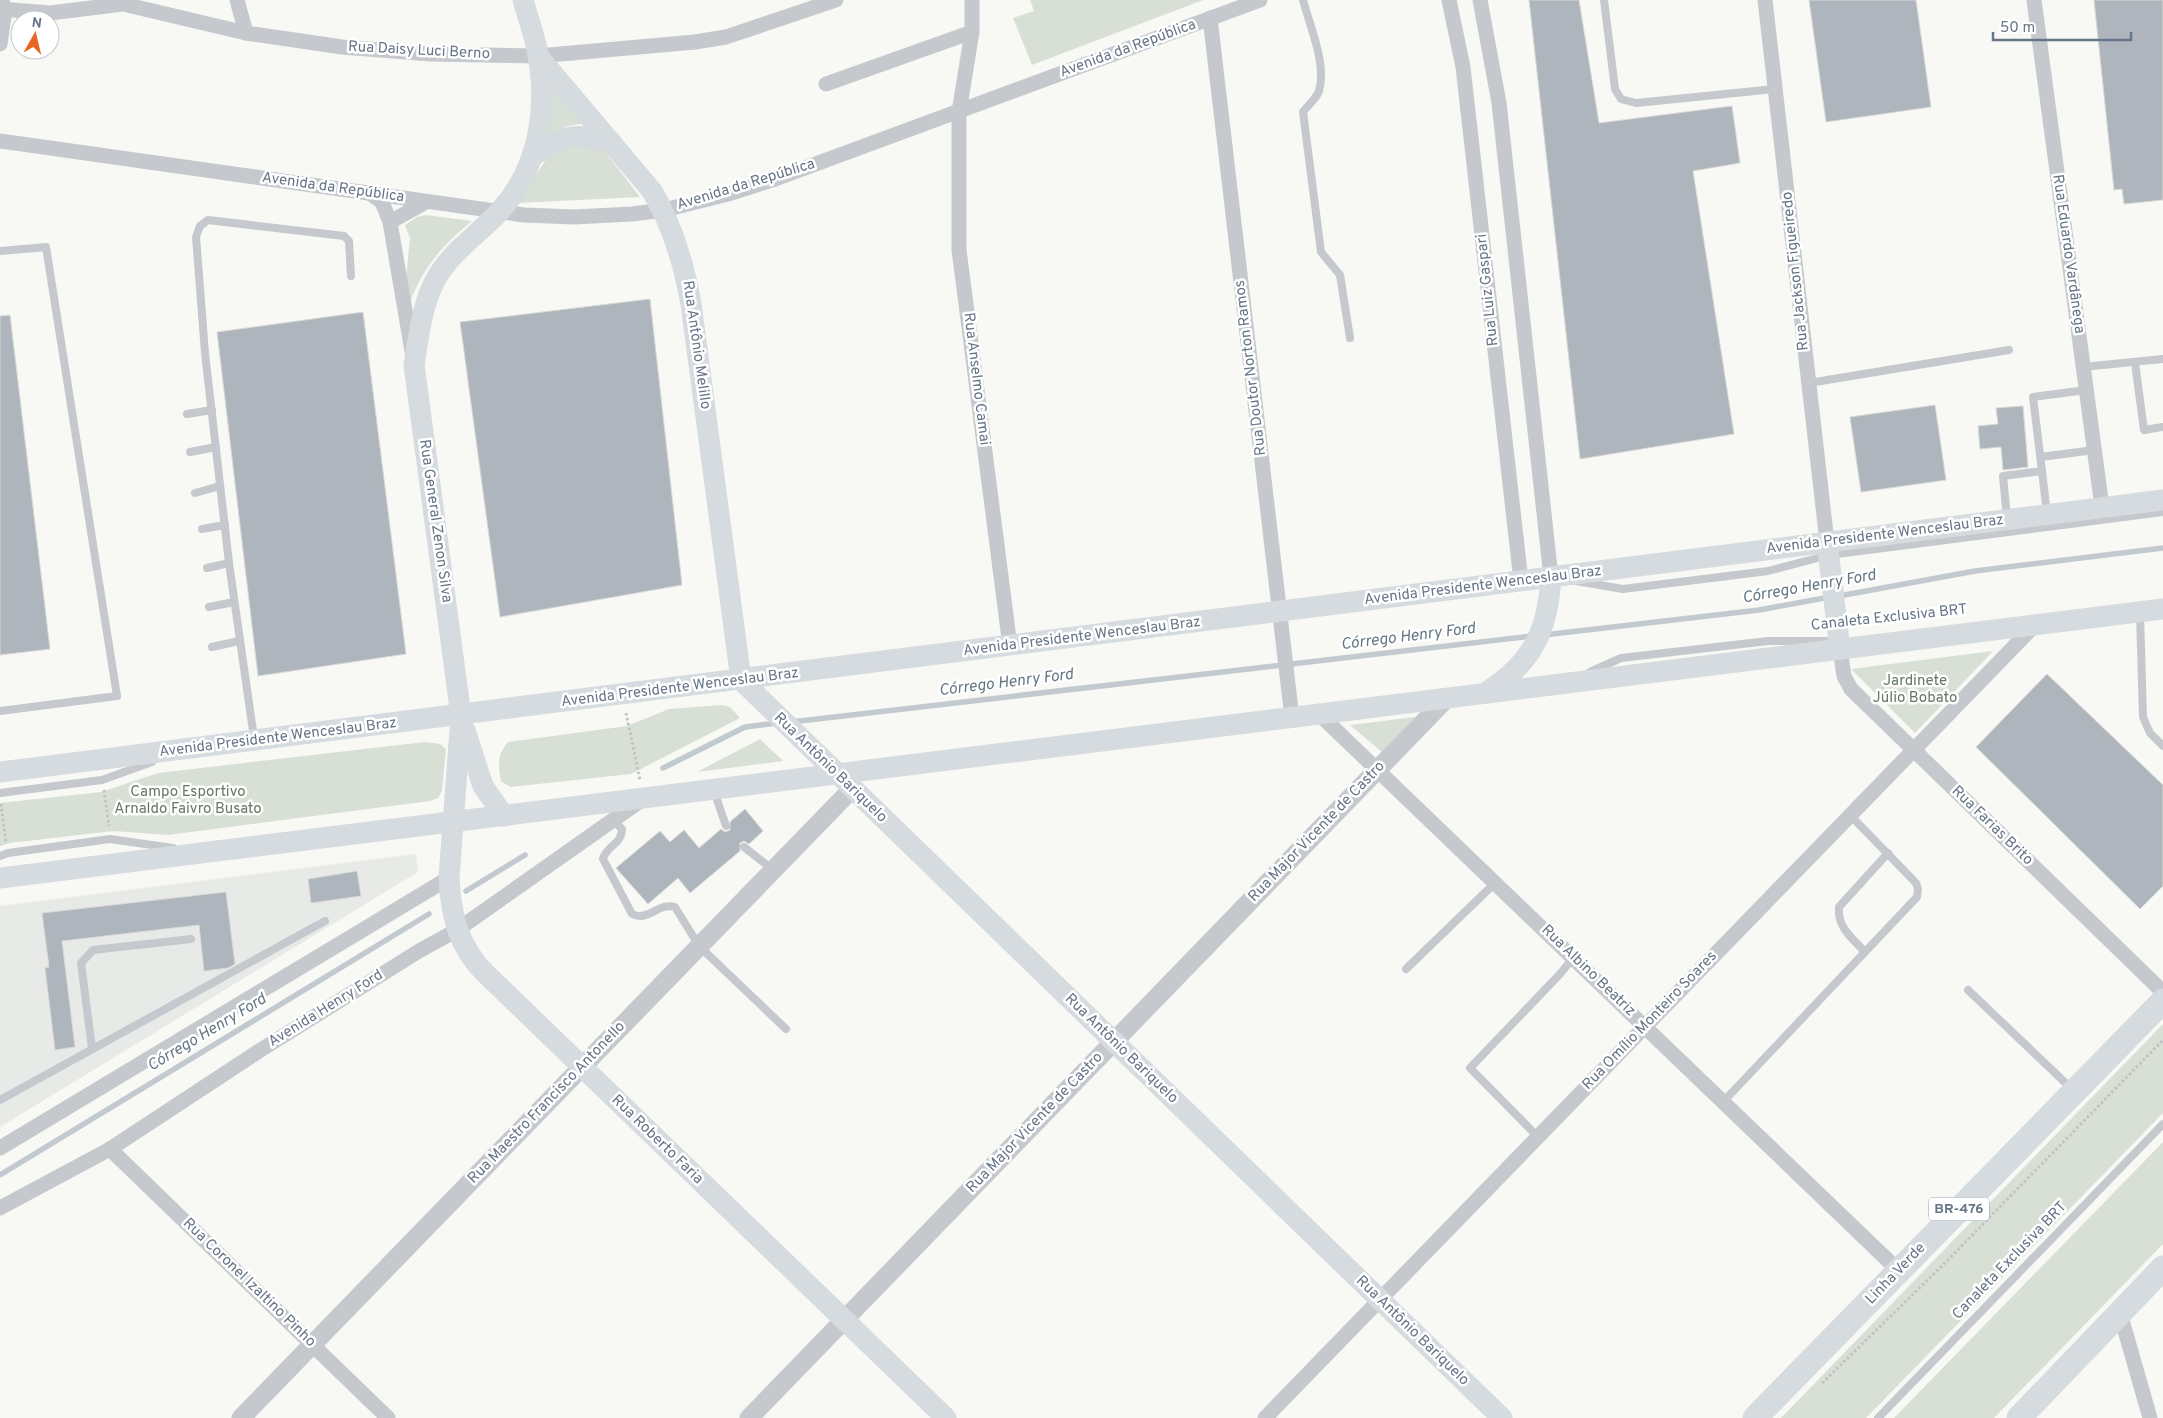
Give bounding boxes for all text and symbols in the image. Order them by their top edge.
north arrow [10,10,60,60]
scale bar [1993,10,2130,42]
text: N [30,14,43,33]
street label: Avenida da República [1057,16,1199,82]
text: 50 m [2000,19,2035,38]
street label: Rua Daisy Luci Berno [347,38,491,64]
street label: Avenida da República [675,155,817,215]
street label: Avenida da República [261,169,405,207]
street label: Rua Eduardo Vardânega [2047,173,2089,335]
street label: Rua Jackson Figueiredo [1778,191,1814,351]
street label: Rua Luiz Gaspari [1473,233,1503,347]
street label: Rua Antônio Melillo [678,279,714,411]
street label: Rua Doutor Norton Ramos [1231,279,1271,457]
street label: Rua Anselmo Camai [958,311,994,447]
street label: Rua General Zenon Silva [414,438,456,604]
street label: Avenida Presidente Wenceslau Braz [1765,511,2005,559]
street label: Avenida Presidente Wenceslau Braz [1363,562,1603,610]
water label: Córrego Henry Ford [1741,565,1879,609]
street label: Canaleta Exclusiva BRT [1810,600,1968,636]
street label: Avenida Presidente Wenceslau Braz [962,613,1202,661]
water label: Córrego Henry Ford [1340,619,1478,655]
street label: Avenida Presidente Wenceslau Braz [560,664,800,712]
water label: Córrego Henry Ford [938,665,1076,701]
park label: Jardinete Júlio Bobato [1873,672,1957,708]
street label: Rua Antônio Bariquelo [769,709,891,827]
street label: Avenida Presidente Wenceslau Braz [158,714,398,762]
street label: Rua Major Vicente de Castro [1245,758,1389,906]
street label: Rua Farias Brito [1947,782,2037,870]
park label: Campo Esportivo Arnaldo Faivro Busato [114,783,262,819]
street label: Rua Albino Beatriz [1537,921,1639,1021]
street label: Rua Omílio Monteiro Soares [1579,947,1721,1095]
street label: Avenida Henry Ford [265,966,387,1052]
water label: Córrego Henry Ford [144,989,271,1076]
street label: Rua Antônio Bariquelo [1060,990,1182,1108]
street label: Rua Maestro Francisco Antonello [464,1018,630,1188]
street label: Rua Major Vicente de Castro [963,1049,1107,1197]
street label: Rua Roberto Faria [607,1091,707,1189]
road number: BR-476 [1929,1198,1989,1220]
street label: Canaleta Exclusiva BRT [1949,1198,2071,1324]
street label: Rua Coronel Izaltino Pinho [178,1214,320,1352]
street label: Linha Verde [1862,1239,1930,1309]
street label: Rua Antônio Bariquelo [1351,1272,1473,1390]

